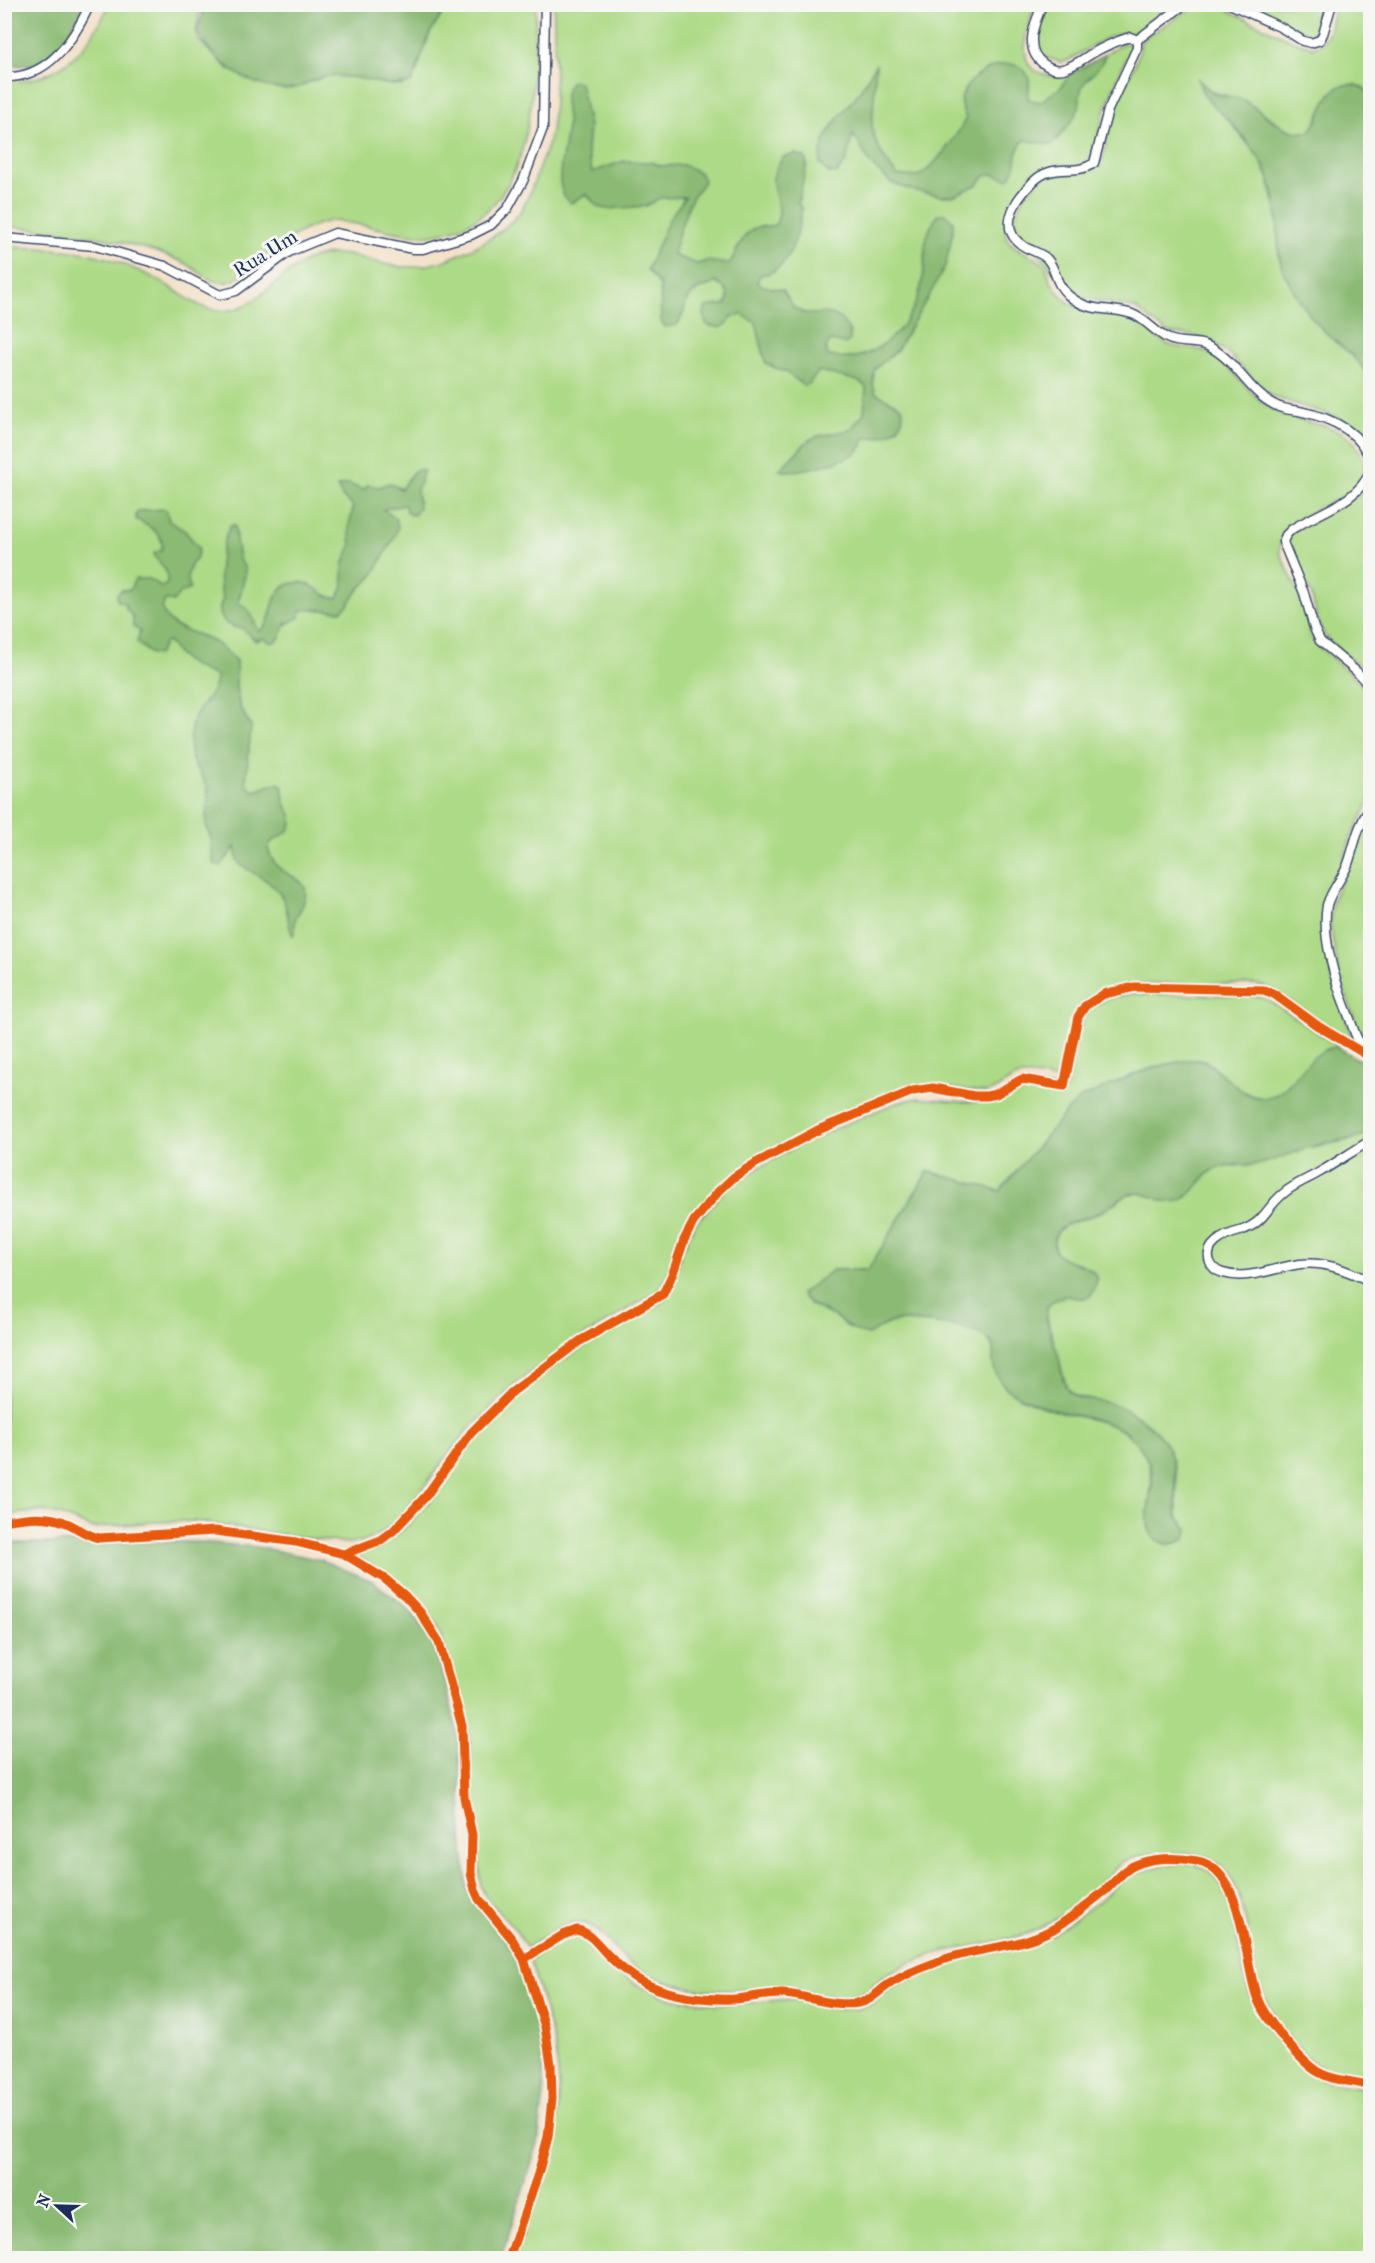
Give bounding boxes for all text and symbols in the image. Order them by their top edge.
street label: Rua Um [229,225,302,282]
north arrow [27,2176,87,2236]
text: N [32,2191,55,2210]

